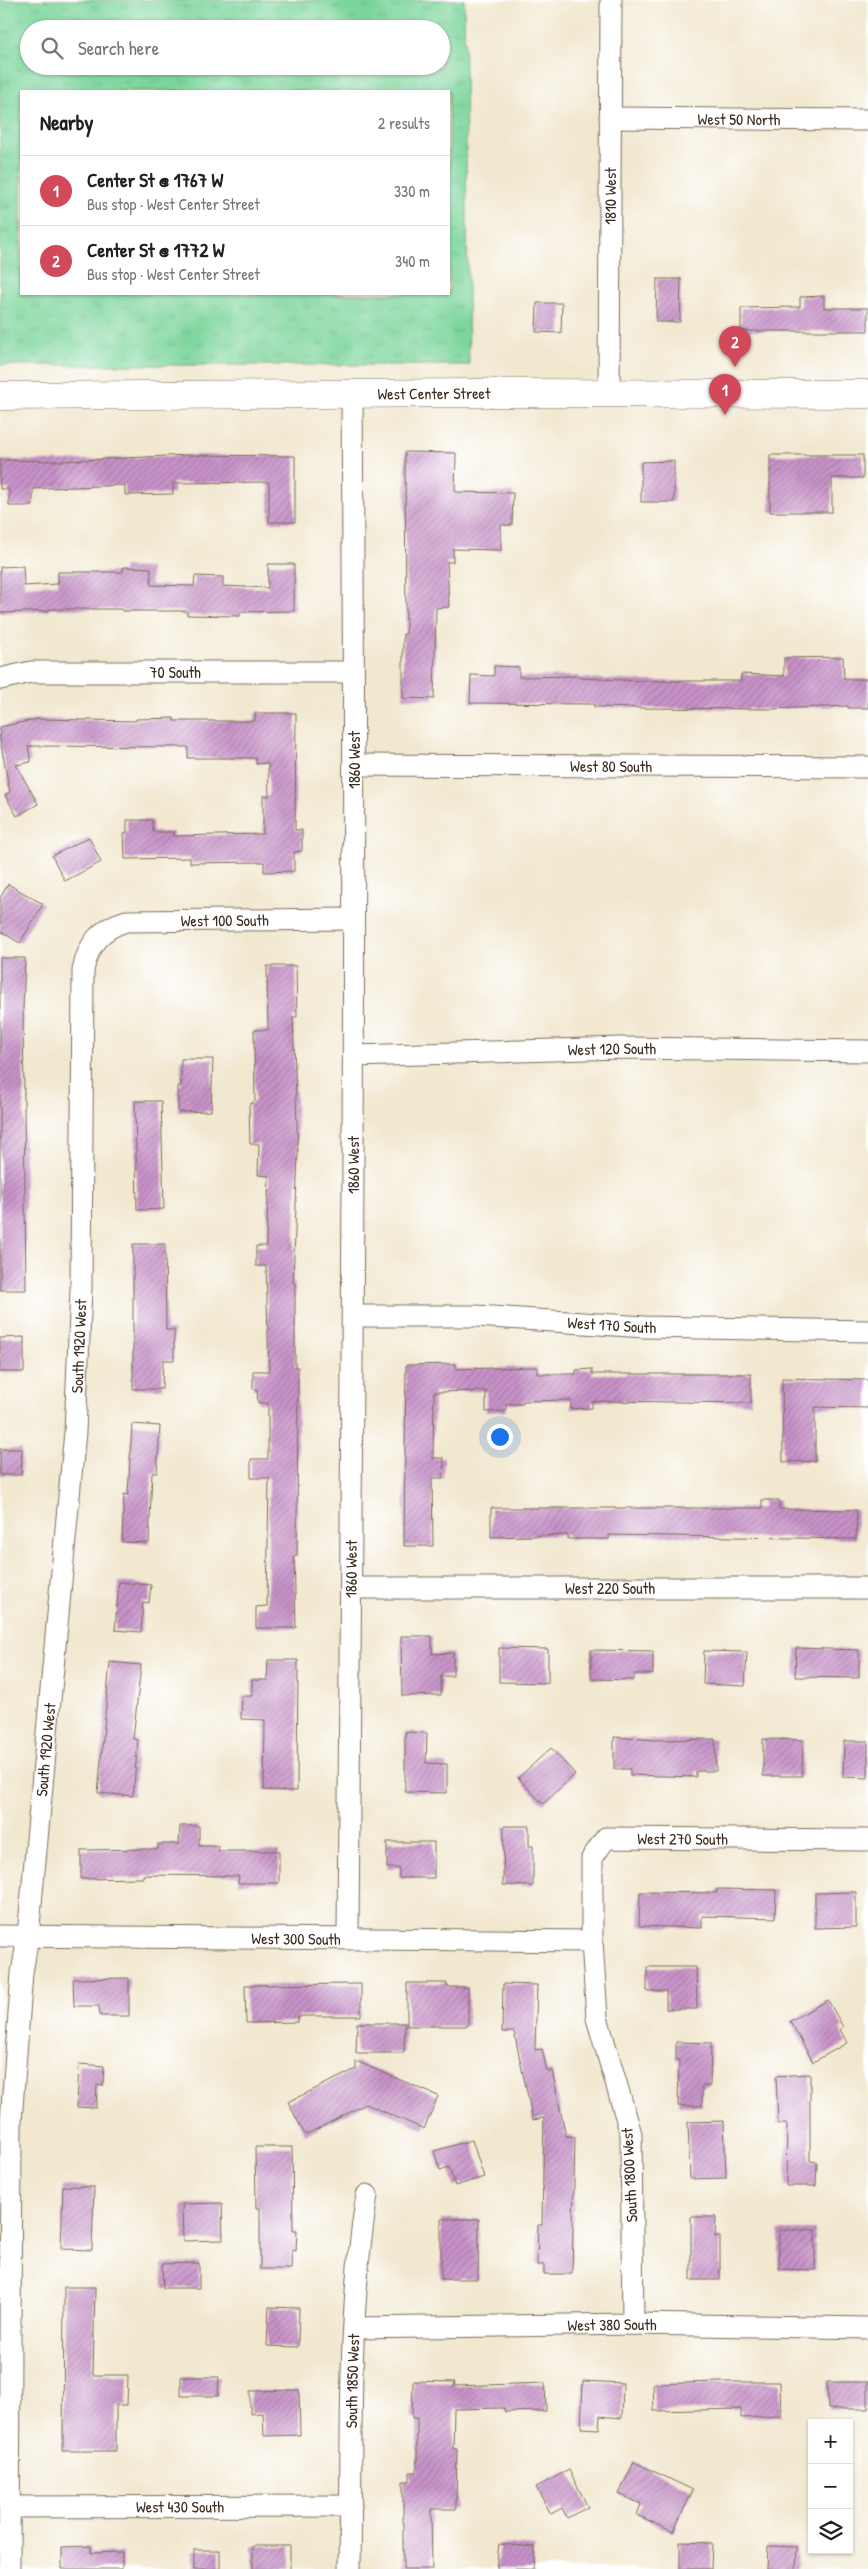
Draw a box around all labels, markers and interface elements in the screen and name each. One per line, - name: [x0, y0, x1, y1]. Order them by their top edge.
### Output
- search box: [20, 20, 450, 75]
- icon: search: [38, 34, 66, 62]
- text: Search here: [78, 35, 159, 61]
- text: Nearby: [40, 108, 93, 137]
- street label: West 50 North: [698, 108, 781, 130]
- text: 2 results: [378, 112, 430, 134]
- text: Center St @ 1767 W: [87, 167, 223, 193]
- street label: 1810 West: [599, 167, 621, 225]
- text: 1: [53, 180, 59, 202]
- text: 330 m: [394, 180, 430, 202]
- text: Bus stop · West Center Street: [87, 193, 260, 215]
- text: Center St @ 1772 W: [87, 237, 224, 263]
- text: 2: [52, 250, 60, 272]
- text: 340 m: [395, 250, 430, 272]
- text: Bus stop · West Center Street: [87, 263, 260, 285]
- pin: 2: [719, 326, 751, 367]
- pin: 1: [709, 374, 741, 415]
- street label: West Center Street: [377, 382, 491, 405]
- street label: 70 South: [150, 661, 201, 683]
- street label: 1860 West: [343, 731, 365, 789]
- street label: West 80 South: [570, 755, 652, 777]
- street label: West 100 South: [181, 909, 269, 932]
- street label: West 120 South: [567, 1037, 656, 1061]
- street label: 1860 West: [342, 1136, 364, 1194]
- street label: South 1920 West: [66, 1298, 92, 1394]
- street label: West 170 South: [567, 1311, 656, 1338]
- your location: [487, 1424, 513, 1450]
- street label: 1860 West: [340, 1539, 362, 1598]
- street label: West 220 South: [565, 1577, 655, 1599]
- street label: South 1920 West: [30, 1701, 61, 1798]
- street label: West 270 South: [637, 1827, 728, 1850]
- street label: West 300 South: [251, 1927, 341, 1950]
- street label: South 1800 West: [616, 2127, 642, 2223]
- street label: West 380 South: [567, 2313, 657, 2336]
- street label: South 1850 West: [340, 2333, 364, 2428]
- map controls: [808, 2419, 853, 2554]
- button: +: [808, 2419, 853, 2464]
- button: −: [808, 2464, 853, 2509]
- street label: West 430 South: [136, 2495, 224, 2518]
- button: layers: [808, 2509, 853, 2554]

